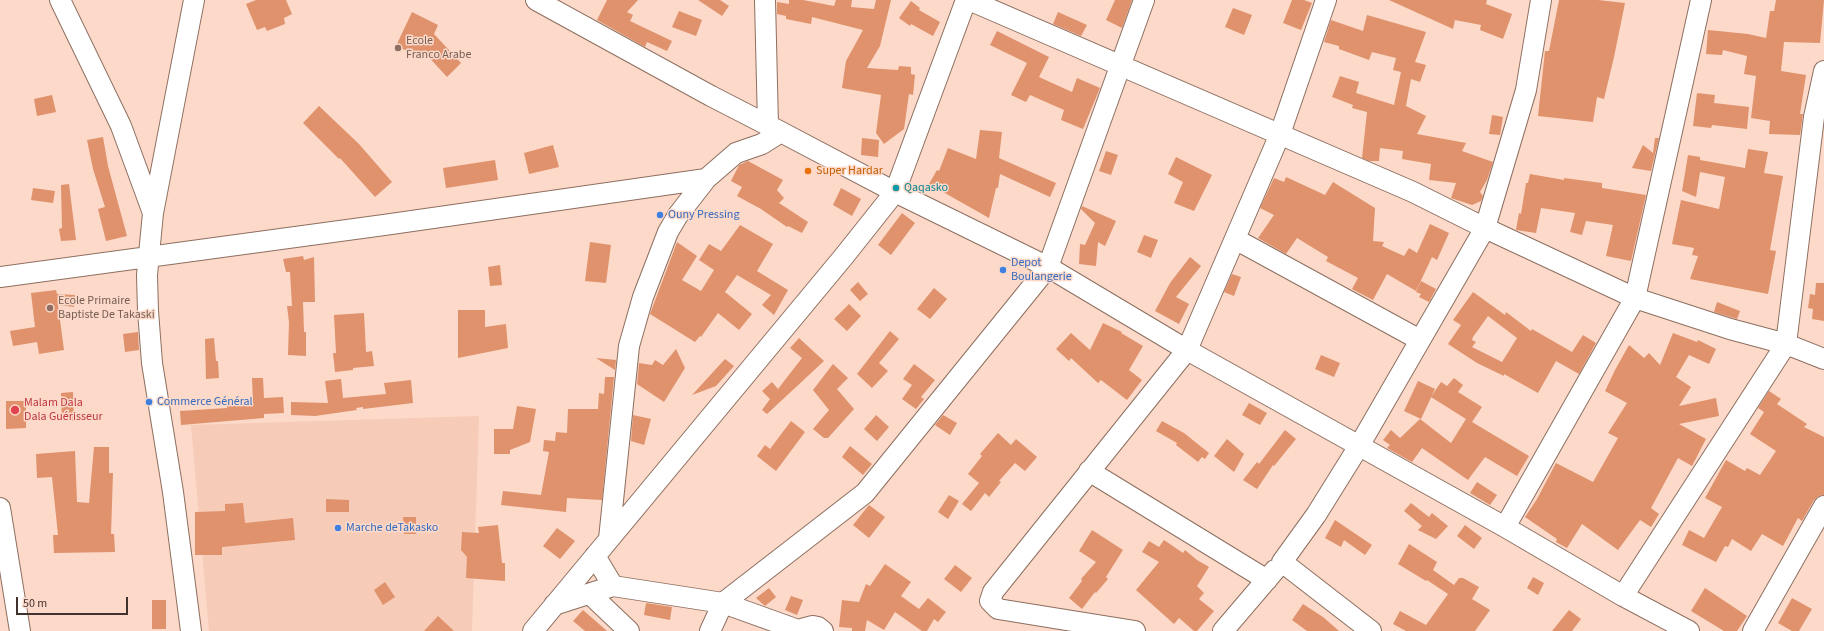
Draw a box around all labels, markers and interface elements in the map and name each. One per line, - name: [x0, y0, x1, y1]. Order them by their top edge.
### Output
- place label: Ecole Franco Arabe: [406, 34, 471, 62]
- marker: Ecole Franco Arabe: [393, 43, 403, 53]
- place label: Super Hardar: [816, 164, 883, 178]
- marker: Super Hardar: [803, 166, 813, 176]
- place label: Qaqasko: [904, 181, 948, 195]
- marker: Qaqasko: [891, 183, 901, 193]
- place label: Ouny Pressing: [668, 208, 739, 222]
- marker: Ouny Pressing: [655, 210, 665, 220]
- place label: Depot Boulangerie: [1011, 256, 1072, 284]
- marker: Depot Boulangerie: [998, 265, 1008, 275]
- place label: Ecole Primaire Baptiste De Takaski: [58, 294, 155, 322]
- marker: Ecole Primaire Baptiste De Takaski: [45, 303, 55, 313]
- place label: Commerce Général: [157, 395, 253, 409]
- place label: Malam Dala Dala Guérisseur: [24, 396, 103, 424]
- marker: Commerce Général: [144, 397, 154, 407]
- marker: Malam Dala Dala Guérisseur: [9, 404, 21, 416]
- place label: Marche deTakasko: [346, 521, 438, 535]
- marker: Marche deTakasko: [333, 523, 343, 533]
- scale bar: [18, 589, 130, 615]
- text: 50 m: [23, 595, 47, 612]

